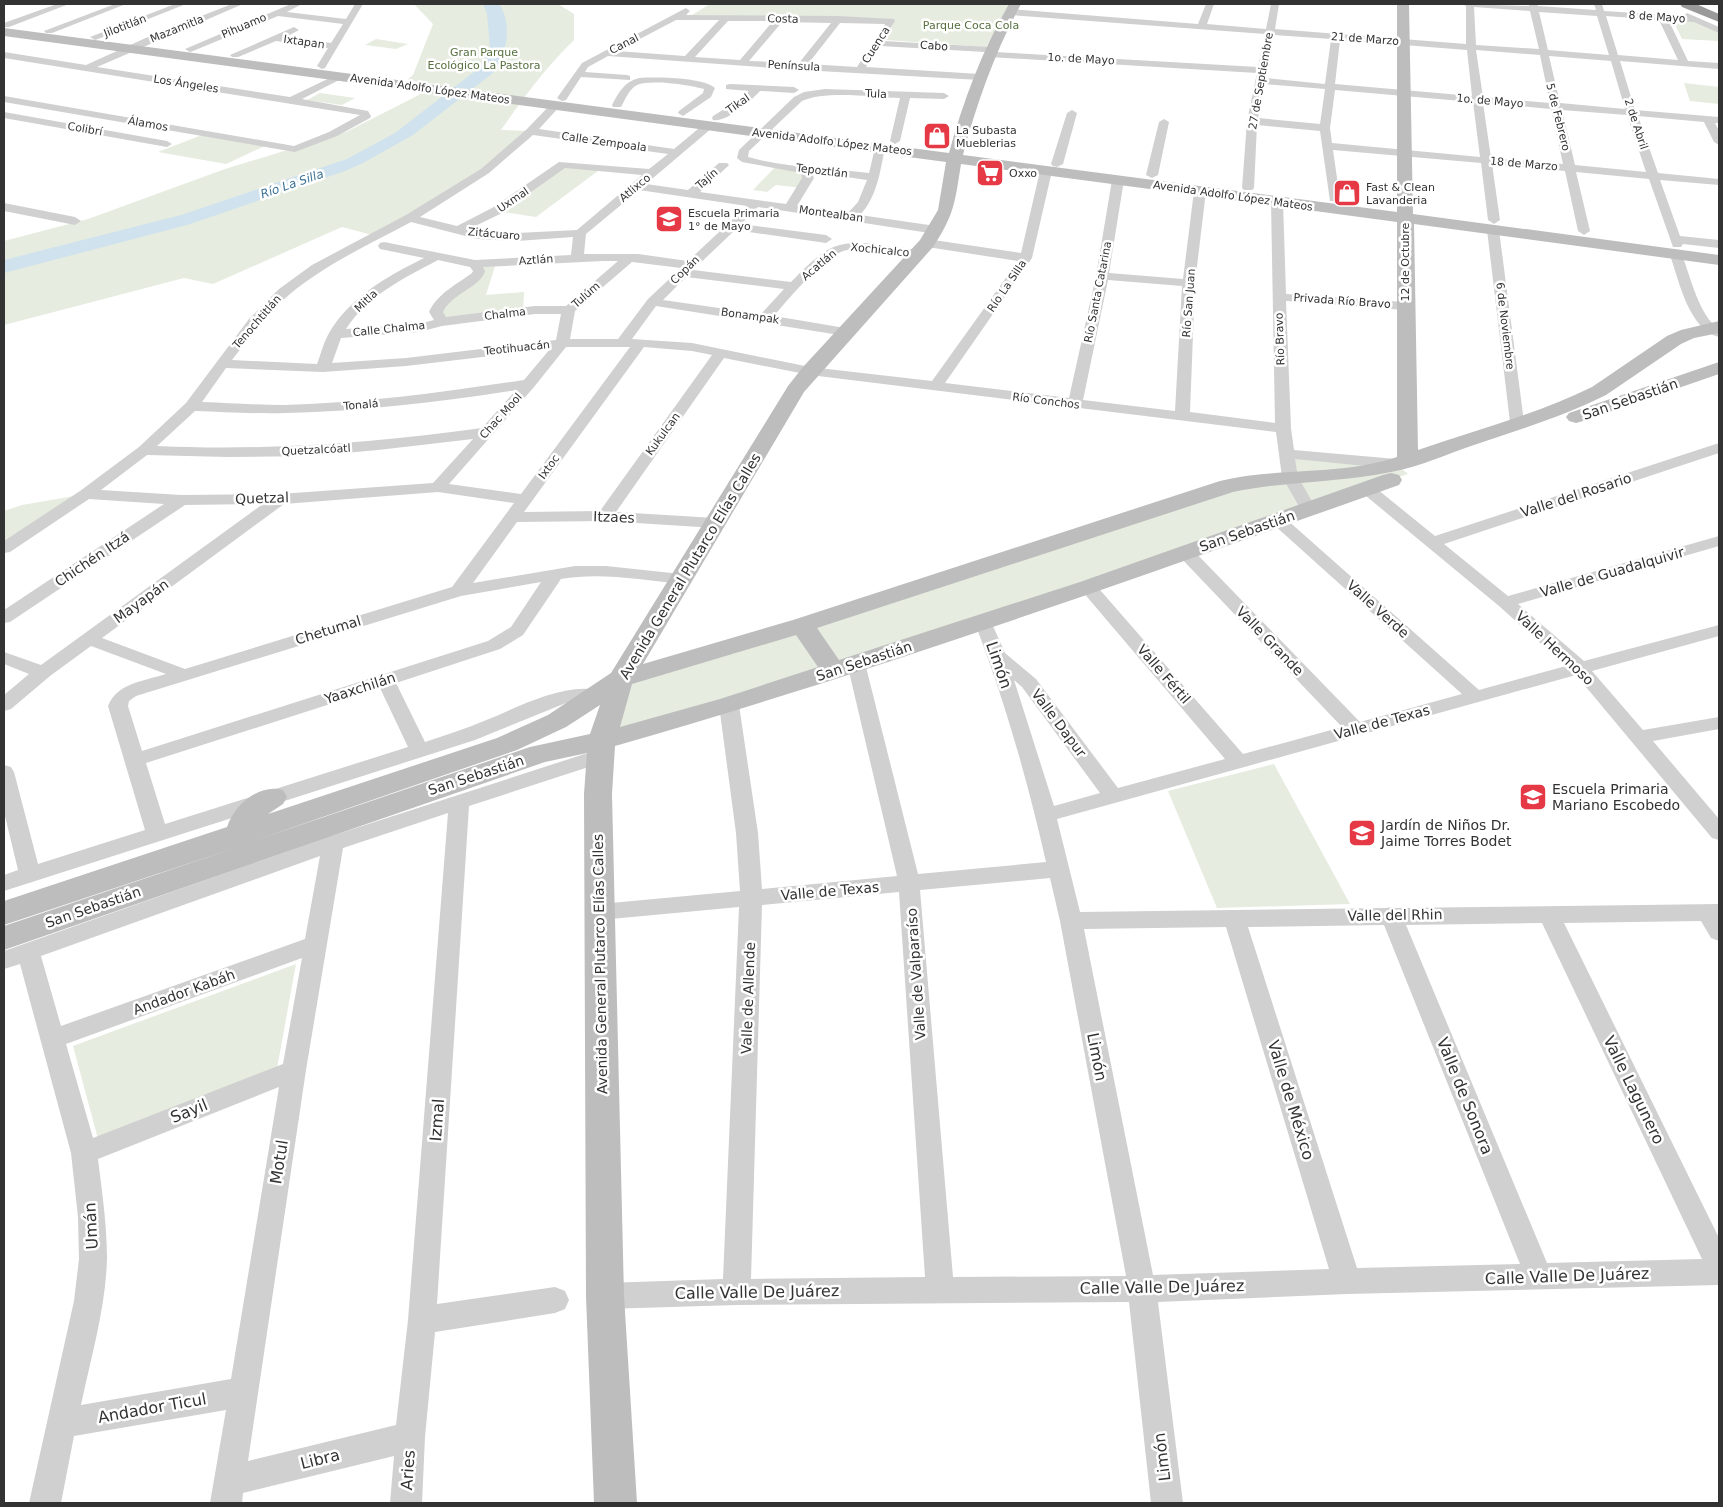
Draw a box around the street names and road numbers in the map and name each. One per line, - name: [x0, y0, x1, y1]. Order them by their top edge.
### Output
- street label: 8 de Mayo: [1628, 9, 1686, 25]
- street label: Pihuamo: [220, 11, 269, 41]
- street label: Jilotitlán: [101, 12, 148, 40]
- street label: Mazamitla: [148, 12, 206, 46]
- street label: Costa: [767, 12, 799, 26]
- street label: Cuenca: [859, 24, 893, 66]
- street label: 21 de Marzo: [1331, 30, 1400, 48]
- street label: Canal: [607, 31, 641, 57]
- street label: 27 de Septiembre: [1246, 31, 1276, 131]
- street label: Ixtapan: [283, 33, 325, 51]
- street label: Cabo: [920, 39, 949, 53]
- street label: 1o. de Mayo: [1047, 51, 1115, 67]
- street label: Península: [767, 58, 821, 74]
- street label: Avenida Adolfo López Mateos: [349, 71, 511, 107]
- street label: Los Ángeles: [153, 72, 220, 96]
- street label: 5 de Febrero: [1543, 82, 1573, 152]
- street label: Tula: [864, 87, 887, 101]
- street label: Tikal: [723, 91, 752, 117]
- street label: 1o. de Mayo: [1456, 92, 1524, 110]
- street label: 2 de Abril: [1622, 97, 1650, 151]
- street label: Álamos: [127, 114, 169, 134]
- street label: Colibrí: [67, 120, 104, 139]
- street label: Avenida Adolfo López Mateos: [751, 126, 913, 158]
- street label: Calle Zempoala: [560, 130, 648, 154]
- street label: 18 de Marzo: [1490, 155, 1559, 173]
- street label: Tepoztlán: [794, 161, 849, 181]
- street label: Tajín: [693, 166, 721, 193]
- street label: Atlixco: [617, 171, 653, 205]
- street label: Avenida Adolfo López Mateos: [1152, 178, 1314, 214]
- street label: Uxmal: [495, 185, 531, 215]
- street label: Montealban: [798, 203, 864, 225]
- street label: 12 de Octubre: [1399, 222, 1412, 301]
- street label: Zitácuaro: [467, 225, 521, 243]
- street label: Xochicalco: [850, 240, 910, 260]
- street label: Río Santa Catarina: [1082, 240, 1114, 344]
- street label: Acatlán: [799, 247, 839, 283]
- street label: Aztlán: [518, 252, 554, 268]
- street label: Copán: [668, 253, 702, 287]
- street label: Río La Silla: [985, 257, 1029, 315]
- street label: Río San Juan: [1180, 268, 1198, 338]
- street label: Tulúm: [569, 279, 603, 311]
- street label: 6 de Noviembre: [1493, 282, 1517, 371]
- street label: Mitla: [352, 287, 380, 315]
- street label: Privada Río Bravo: [1293, 291, 1391, 311]
- street label: Tenochtitlán: [230, 293, 284, 352]
- street label: Chalma: [483, 305, 527, 323]
- street label: Bonampak: [720, 305, 781, 327]
- street label: Río Bravo: [1273, 312, 1287, 366]
- street label: Calle Chalma: [352, 319, 426, 339]
- street label: Teotihuacán: [482, 338, 551, 358]
- street label: San Sebastián: [1580, 375, 1680, 423]
- street label: Chac Mool: [477, 390, 525, 442]
- street label: Río Conchos: [1012, 390, 1081, 412]
- street label: Tonalá: [342, 397, 379, 413]
- street label: Kukulcan: [643, 410, 683, 458]
- street label: Quetzalcóatl: [281, 442, 351, 458]
- street label: Avenida General Plutarco Elías Calles: [616, 450, 764, 682]
- street label: Ixtoc: [536, 452, 562, 482]
- street label: Valle del Rosario: [1519, 470, 1633, 520]
- street label: Quetzal: [235, 489, 289, 507]
- street label: San Sebastián: [1197, 507, 1297, 555]
- street label: Itzaes: [593, 508, 635, 526]
- street label: Chichén Itzá: [52, 528, 132, 590]
- street label: Valle de Guadalquivir: [1538, 544, 1686, 600]
- street label: Mayapán: [110, 576, 172, 626]
- street label: Valle Verde: [1344, 577, 1412, 641]
- street label: Valle Grande: [1233, 603, 1307, 679]
- street label: Valle Hermoso: [1513, 608, 1597, 688]
- street label: Chetumal: [293, 612, 363, 648]
- street label: San Sebastián: [814, 638, 914, 684]
- street label: Limón: [982, 639, 1016, 691]
- street label: Valle Fértil: [1134, 641, 1194, 707]
- street label: Yaaxchilán: [322, 669, 397, 707]
- street label: Valle Dapur: [1028, 686, 1090, 760]
- street label: Valle de Texas: [1332, 702, 1432, 742]
- street label: San Sebastián: [426, 752, 526, 798]
- street label: Avenida General Plutarco Elías Calles: [590, 834, 610, 1094]
- street label: Valle de Texas: [780, 879, 880, 903]
- street label: San Sebastián: [43, 883, 143, 931]
- street label: Valle del Rhin: [1347, 906, 1443, 924]
- street label: Valle de Valparaíso: [903, 907, 929, 1041]
- street label: Valle de Allende: [738, 942, 758, 1054]
- street label: Andador Kabáh: [131, 966, 237, 1018]
- street label: Limón: [1083, 1031, 1111, 1083]
- street label: Valle Lagunero: [1600, 1033, 1668, 1147]
- street label: Valle de Sonora: [1433, 1035, 1497, 1157]
- street label: Valle de México: [1264, 1038, 1318, 1162]
- street label: Sayil: [168, 1095, 210, 1127]
- street label: Izmal: [426, 1098, 448, 1142]
- street label: Motul: [266, 1139, 292, 1185]
- street label: Umán: [80, 1202, 102, 1250]
- street label: Calle Valle De Juárez: [1484, 1264, 1650, 1288]
- street label: Calle Valle De Juárez: [1080, 1276, 1244, 1298]
- street label: Calle Valle De Juárez: [675, 1281, 839, 1303]
- street label: Andador Ticul: [96, 1389, 208, 1427]
- street label: Limón: [1150, 1432, 1174, 1482]
- street label: Libra: [298, 1445, 342, 1473]
- street label: Aries: [397, 1449, 419, 1491]

